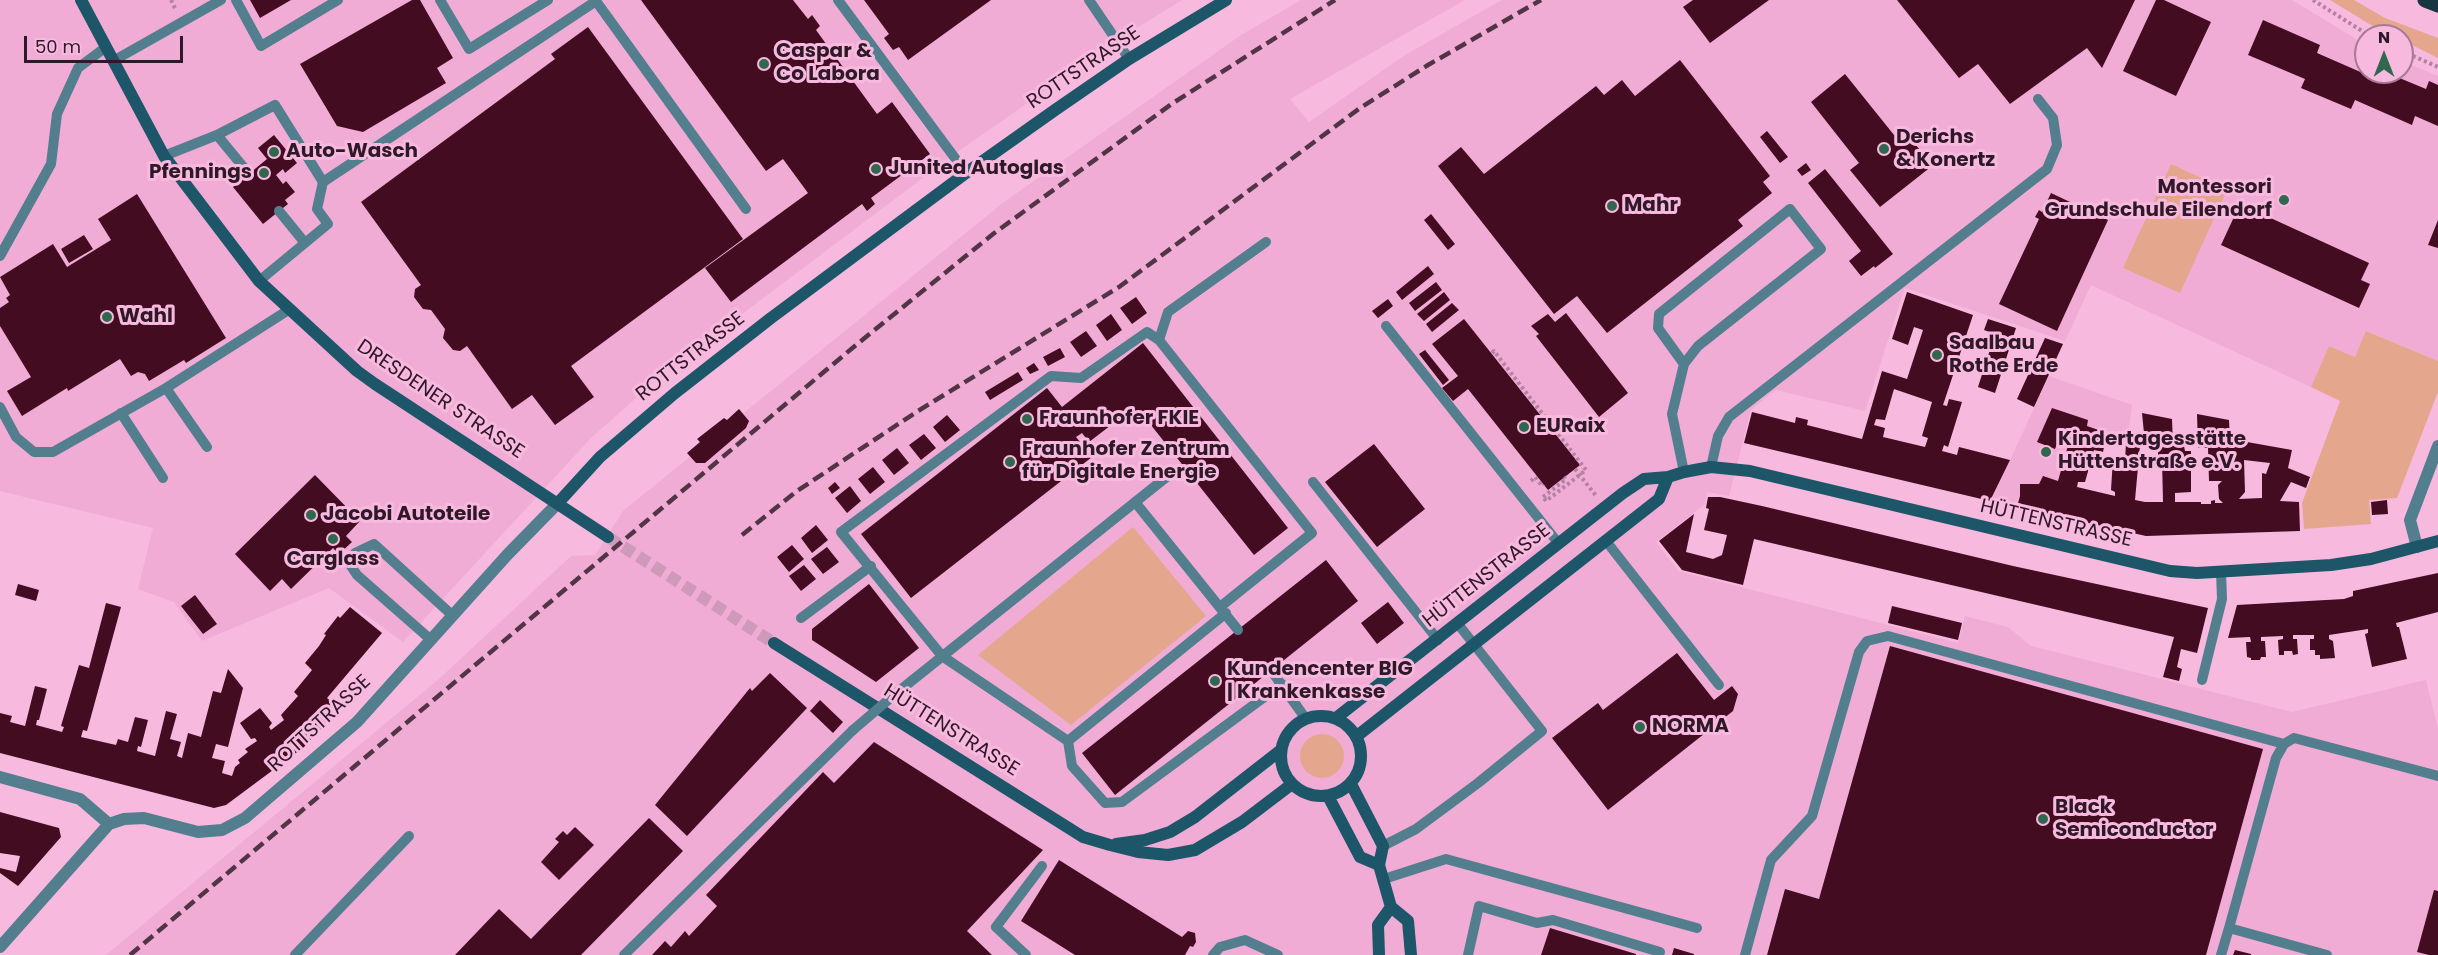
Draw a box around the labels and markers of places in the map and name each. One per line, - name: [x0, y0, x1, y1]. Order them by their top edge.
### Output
- place label: Caspar & Co Labora: [776, 40, 880, 87]
- marker: Caspar & Co Labora: [757, 57, 771, 71]
- place label: Derichs & Konertz: [1896, 126, 1995, 173]
- place label: Auto-Wasch: [286, 140, 418, 164]
- marker: Derichs & Konertz: [1877, 142, 1891, 156]
- marker: Auto-Wasch: [267, 145, 281, 159]
- place label: Junited Autoglas: [888, 157, 1064, 181]
- place label: Pfennings: [149, 161, 252, 185]
- marker: Junited Autoglas: [869, 162, 883, 176]
- marker: Pfennings: [257, 166, 271, 180]
- place label: Montessori Grundschule Eilendorf: [2044, 176, 2272, 223]
- marker: Montessori Grundschule Eilendorf: [2277, 193, 2291, 207]
- place label: Mahr: [1624, 194, 1678, 218]
- marker: Mahr: [1605, 199, 1619, 213]
- place label: Wahl: [119, 305, 173, 329]
- marker: Wahl: [100, 310, 114, 324]
- place label: Saalbau Rothe Erde: [1949, 332, 2058, 379]
- marker: Saalbau Rothe Erde: [1930, 348, 1944, 362]
- place label: Fraunhofer FKIE: [1039, 407, 1199, 431]
- marker: Fraunhofer FKIE: [1020, 412, 1034, 426]
- place label: EURaix: [1536, 415, 1605, 439]
- marker: EURaix: [1517, 420, 1531, 434]
- place label: Kindertagesstätte Hüttenstraße e.V.: [2058, 428, 2246, 475]
- place label: Fraunhofer Zentrum für Digitale Energie: [1022, 438, 1230, 485]
- marker: Kindertagesstätte Hüttenstraße e.V.: [2039, 445, 2053, 459]
- marker: Fraunhofer Zentrum für Digitale Energie: [1003, 455, 1017, 469]
- place label: Jacobi Autoteile: [323, 503, 490, 527]
- marker: Jacobi Autoteile: [304, 508, 318, 522]
- marker: Carglass: [326, 532, 340, 546]
- place label: Carglass: [287, 548, 379, 572]
- place label: Kundencenter BIG | Krankenkasse: [1227, 658, 1413, 705]
- marker: Kundencenter BIG | Krankenkasse: [1208, 674, 1222, 688]
- place label: NORMA: [1652, 715, 1729, 739]
- marker: NORMA: [1633, 720, 1647, 734]
- place label: Black Semiconductor: [2055, 796, 2214, 843]
- marker: Black Semiconductor: [2036, 812, 2050, 826]

